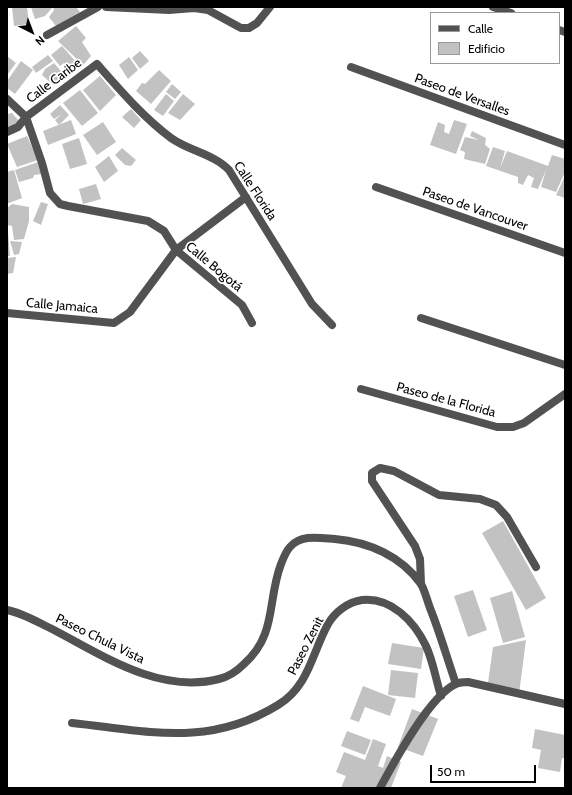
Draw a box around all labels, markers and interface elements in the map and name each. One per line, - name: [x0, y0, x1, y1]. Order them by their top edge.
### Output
- north arrow: [12, 12, 52, 52]
- legend: [430, 12, 560, 64]
- text: Calle: [468, 21, 493, 36]
- text: N: [32, 33, 48, 49]
- text: Edificio: [468, 41, 505, 56]
- street label: Calle Caribe: [23, 55, 85, 107]
- street label: Paseo de Versalles: [412, 71, 512, 119]
- street label: Calle Florida: [230, 159, 280, 223]
- street label: Paseo de Vancouver: [420, 184, 530, 234]
- street label: Calle Bogotá: [183, 239, 245, 295]
- street label: Calle Jamaica: [26, 295, 98, 317]
- street label: Paseo de la Florida: [395, 379, 497, 421]
- street label: Paseo Chula Vista: [53, 611, 147, 667]
- street label: Paseo Zenit: [285, 614, 327, 678]
- scale bar: [432, 757, 538, 783]
- text: 50 m: [437, 764, 465, 779]

